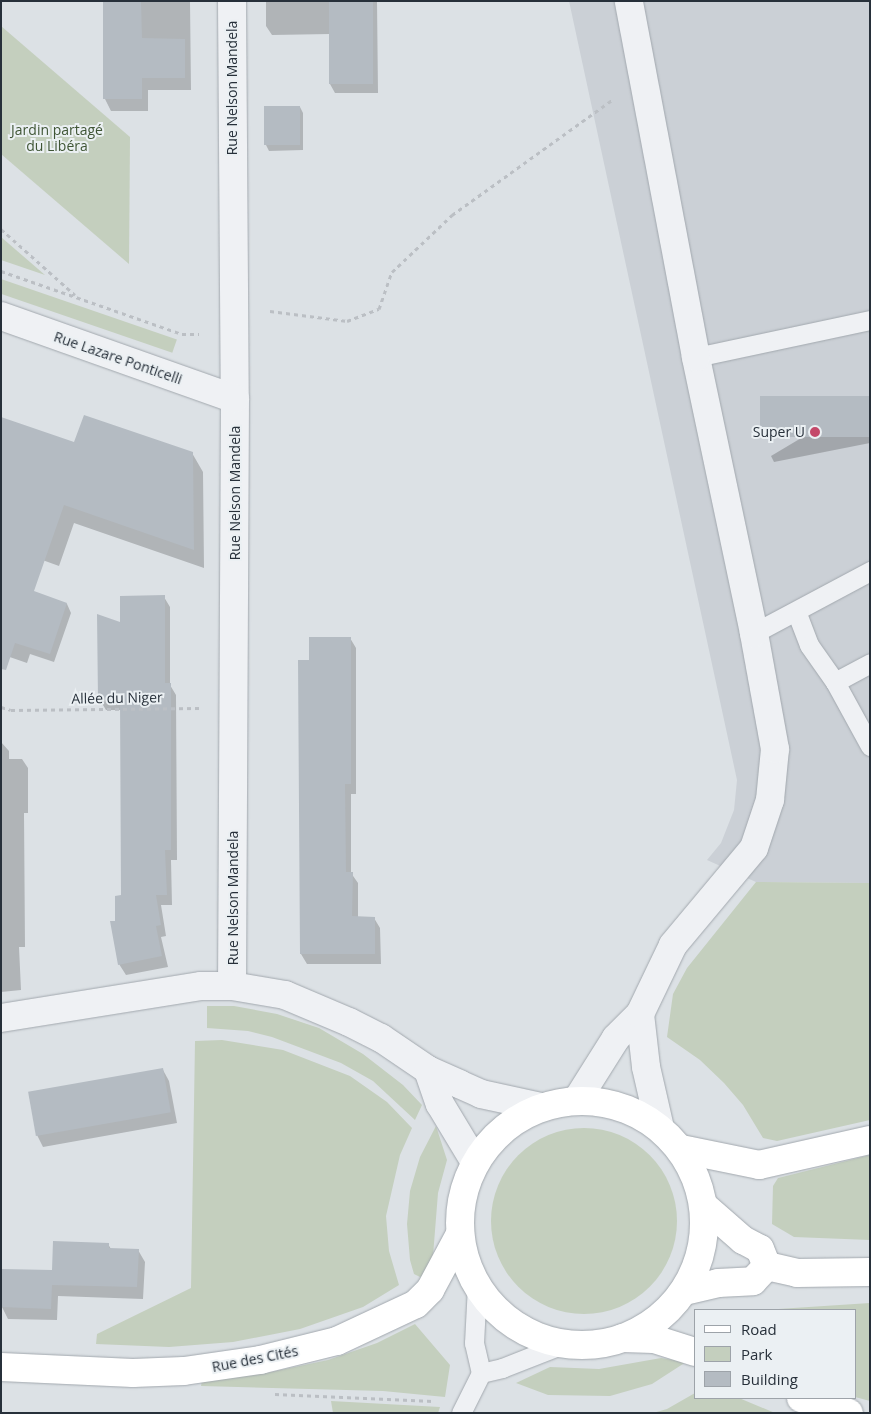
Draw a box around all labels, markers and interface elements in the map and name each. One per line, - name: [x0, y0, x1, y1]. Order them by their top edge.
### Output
- street label: Rue Nelson Mandela: [224, 21, 240, 155]
- park label: Jardin partagé du Libéra: [11, 122, 103, 154]
- street label: Rue Lazare Ponticelli: [52, 328, 184, 388]
- place label: Super U: [753, 424, 805, 440]
- street label: Rue Nelson Mandela: [227, 426, 243, 560]
- marker: Super U: [809, 426, 821, 438]
- street label: Allée du Niger: [71, 689, 163, 707]
- street label: Rue Nelson Mandela: [225, 831, 241, 965]
- legend: [694, 1309, 856, 1399]
- text: Road: [741, 1319, 777, 1339]
- street label: Rue des Cités: [211, 1342, 299, 1376]
- text: Park: [741, 1344, 772, 1364]
- text: Building: [741, 1369, 798, 1389]

